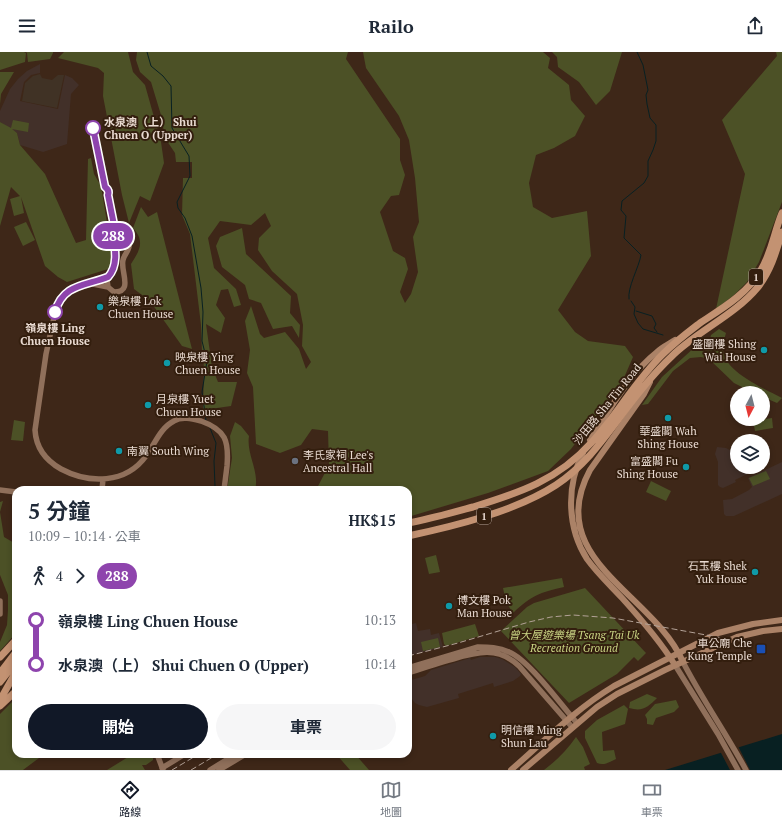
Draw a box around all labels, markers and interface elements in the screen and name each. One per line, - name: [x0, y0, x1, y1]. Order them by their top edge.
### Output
- text: Railo: [368, 14, 414, 38]
- icon: menu: [16, 15, 38, 37]
- icon: share: [744, 15, 766, 37]
- place label: 水泉澳（上） Shui Chuen O (Upper): [104, 115, 197, 142]
- marker: 水泉澳（上） Shui Chuen O (Upper): [85, 120, 101, 136]
- line badge: 288: [90, 223, 136, 249]
- text: 288: [101, 226, 125, 245]
- road number: 1: [749, 269, 763, 285]
- place label: 樂泉樓 Lok Chuen House: [108, 294, 174, 321]
- marker: 樂泉樓 Lok Chuen House: [95, 302, 105, 312]
- marker: 嶺泉樓 Ling Chuen House: [47, 304, 63, 320]
- place label: 嶺泉樓 Ling Chuen House: [20, 321, 90, 348]
- place label: 盛圍樓 Shing Wai House: [692, 337, 756, 364]
- marker: 盛圍樓 Shing Wai House: [759, 345, 769, 355]
- place label: 映泉樓 Ying Chuen House: [175, 350, 241, 377]
- marker: 映泉樓 Ying Chuen House: [162, 358, 172, 368]
- street label: 沙田路 Sha Tin Road: [570, 361, 644, 447]
- north arrow: [730, 386, 770, 426]
- map controls: [730, 386, 770, 474]
- place label: 月泉樓 Yuet Chuen House: [156, 392, 222, 419]
- marker: 月泉樓 Yuet Chuen House: [143, 400, 153, 410]
- marker: 華盛閣 Wah Shing House: [663, 413, 673, 423]
- place label: 華盛閣 Wah Shing House: [637, 424, 699, 451]
- button: layers: [730, 434, 770, 474]
- place label: 南翼 South Wing: [127, 444, 209, 458]
- marker: 南翼 South Wing: [114, 446, 124, 456]
- place label: 李氏家祠 Lee's Ancestral Hall: [303, 448, 373, 475]
- place label: 富盛閣 Fu Shing House: [617, 454, 679, 481]
- marker: 李氏家祠 Lee's Ancestral Hall: [290, 456, 300, 466]
- marker: 富盛閣 Fu Shing House: [681, 462, 691, 472]
- text: 5 分鐘: [28, 496, 90, 525]
- road number: 1: [477, 508, 491, 524]
- text: HK$15: [348, 510, 396, 530]
- text: 10:09 – 10:14 · 公車: [28, 527, 141, 545]
- place label: 石玉樓 Shek Yuk House: [688, 559, 747, 586]
- icon: walk: [28, 565, 50, 587]
- icon: forward: [69, 565, 91, 587]
- text: 288: [105, 566, 129, 585]
- text: 4: [56, 567, 63, 585]
- marker: 石玉樓 Shek Yuk House: [750, 567, 760, 577]
- place label: 博文樓 Pok Man House: [457, 593, 512, 620]
- marker: 博文樓 Pok Man House: [444, 601, 454, 611]
- text: 嶺泉樓 Ling Chuen House: [58, 611, 238, 631]
- text: 10:13: [364, 611, 396, 629]
- park label: 曾大屋遊樂場 Tsang Tai Uk Recreation Ground: [509, 628, 640, 655]
- place label: 車公廟 Che Kung Temple: [687, 636, 752, 663]
- marker: 車公廟 Che Kung Temple: [755, 643, 767, 655]
- text: 水泉澳（上） Shui Chuen O (Upper): [58, 655, 309, 675]
- text: 10:14: [364, 655, 396, 673]
- button: 開始: [28, 704, 208, 750]
- button: 車票: [216, 704, 396, 750]
- place label: 明信樓 Ming Shun Lau: [501, 723, 562, 750]
- marker: 明信樓 Ming Shun Lau: [488, 731, 498, 741]
- tab: 路線: [119, 779, 141, 819]
- tab: 地圖: [380, 779, 402, 819]
- tab: 車票: [641, 779, 663, 819]

